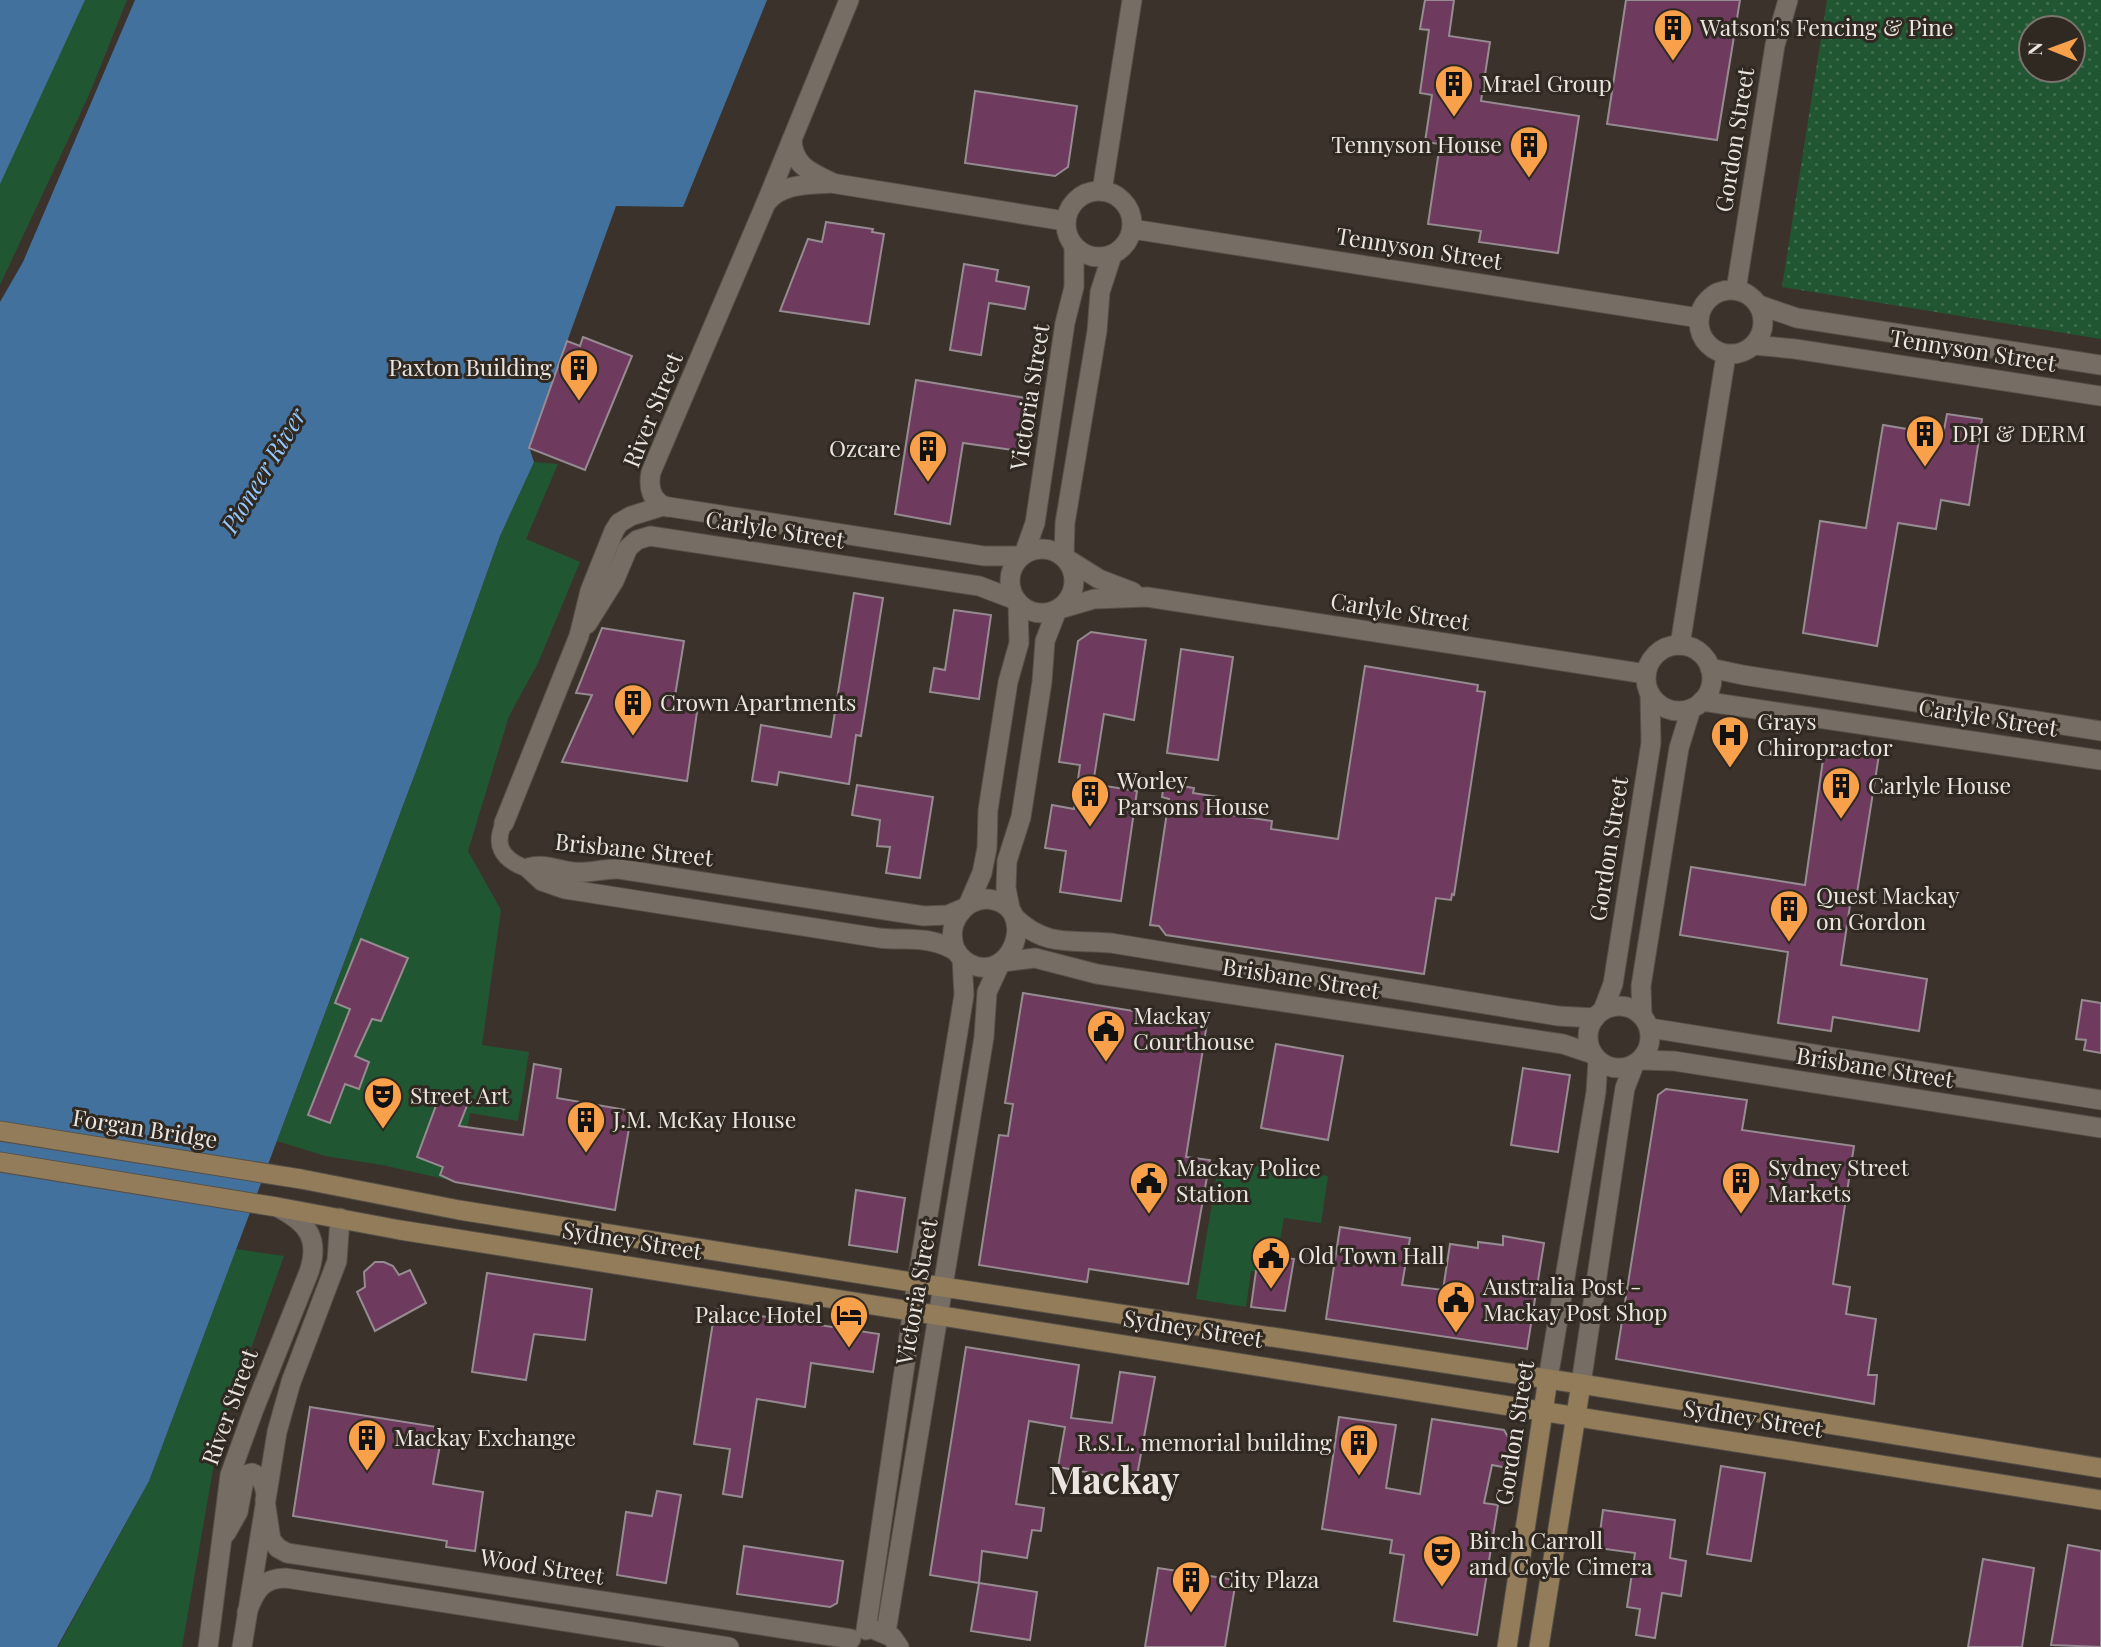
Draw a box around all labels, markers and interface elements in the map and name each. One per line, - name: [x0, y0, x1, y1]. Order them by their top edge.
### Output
- building icon: Watson's Fencing & Pine: [1652, 7, 1694, 62]
- place label: Watson's Fencing & Pine: [1699, 11, 1953, 42]
- north arrow: [2017, 14, 2087, 84]
- text: N: [2021, 41, 2047, 56]
- building icon: Mrael Group: [1433, 63, 1475, 118]
- street label: Gordon Street: [1707, 65, 1760, 214]
- place label: Mrael Group: [1481, 67, 1612, 98]
- building icon: Tennyson House: [1508, 124, 1550, 179]
- place label: Tennyson House: [1331, 128, 1502, 159]
- street label: Tennyson Street: [1334, 219, 1505, 276]
- street label: Victoria Street: [1001, 320, 1056, 473]
- street label: Tennyson Street: [1888, 321, 2059, 378]
- street label: River Street: [614, 346, 689, 472]
- building icon: Paxton Building: [558, 347, 600, 402]
- place label: Paxton Building: [389, 351, 552, 382]
- water label: Pioneer River: [212, 401, 313, 539]
- building icon: DPI & DERM: [1904, 413, 1946, 468]
- place label: DPI & DERM: [1952, 417, 2086, 448]
- building icon: Ozcare: [907, 428, 949, 483]
- place label: Ozcare: [829, 432, 901, 463]
- street label: Carlyle Street: [704, 502, 848, 555]
- street label: Carlyle Street: [1329, 584, 1473, 637]
- building icon: Crown Apartments: [612, 682, 654, 737]
- place label: Crown Apartments: [660, 686, 856, 717]
- street label: Carlyle Street: [1917, 690, 2061, 743]
- place label: Grays Chiropractor: [1757, 705, 1893, 762]
- hospital icon: Grays Chiropractor: [1709, 714, 1751, 769]
- place label: Worley Parsons House: [1116, 764, 1270, 821]
- building icon: Carlyle House: [1820, 765, 1862, 820]
- place label: Carlyle House: [1868, 769, 2011, 800]
- building icon: Worley Parsons House: [1069, 773, 1111, 828]
- street label: Gordon Street: [1581, 774, 1634, 923]
- street label: Brisbane Street: [554, 825, 716, 872]
- place label: Quest Mackay on Gordon: [1816, 879, 1960, 936]
- building icon: Quest Mackay on Gordon: [1768, 888, 1810, 943]
- street label: Brisbane Street: [1220, 950, 1383, 1005]
- place label: Mackay Courthouse: [1133, 999, 1255, 1056]
- public building icon: Mackay Courthouse: [1085, 1008, 1127, 1063]
- street label: Brisbane Street: [1794, 1039, 1957, 1094]
- theatre icon: Street Art: [362, 1075, 404, 1130]
- place label: Street Art: [410, 1079, 510, 1110]
- building icon: J.M. McKay House: [565, 1099, 607, 1154]
- street label: Forgan Bridge: [71, 1101, 220, 1154]
- place label: J.M. McKay House: [612, 1103, 796, 1134]
- place label: Mackay Police Station: [1176, 1151, 1321, 1208]
- place label: Sydney Street Markets: [1768, 1151, 1910, 1208]
- public building icon: Mackay Police Station: [1128, 1160, 1170, 1215]
- building icon: Sydney Street Markets: [1720, 1160, 1762, 1215]
- street label: Sydney Street: [560, 1213, 705, 1266]
- street label: Victoria Street: [887, 1215, 944, 1368]
- public building icon: Old Town Hall: [1250, 1235, 1292, 1290]
- place label: Old Town Hall: [1298, 1239, 1445, 1270]
- place label: Australia Post - Mackay Post Shop: [1482, 1270, 1667, 1327]
- public building icon: Australia Post - Mackay Post Shop: [1435, 1279, 1477, 1334]
- hotel icon: Palace Hotel: [828, 1294, 870, 1349]
- place label: Palace Hotel: [695, 1298, 822, 1329]
- street label: Sydney Street: [1121, 1301, 1266, 1354]
- street label: River Street: [193, 1343, 264, 1469]
- street label: Gordon Street: [1487, 1358, 1540, 1507]
- street label: Sydney Street: [1681, 1391, 1826, 1444]
- building icon: Mackay Exchange: [346, 1417, 388, 1472]
- place label: Mackay Exchange: [394, 1421, 576, 1452]
- building icon: R.S.L. memorial building: [1338, 1422, 1380, 1477]
- place label: R.S.L. memorial building: [1077, 1426, 1332, 1457]
- district label: Mackay: [1048, 1454, 1180, 1503]
- place label: Birch Carroll and Coyle Cimera: [1469, 1524, 1653, 1581]
- theatre icon: Birch Carroll and Coyle Cimera: [1421, 1533, 1463, 1588]
- street label: Wood Street: [477, 1540, 607, 1591]
- building icon: City Plaza: [1170, 1559, 1212, 1614]
- place label: City Plaza: [1218, 1563, 1320, 1594]

